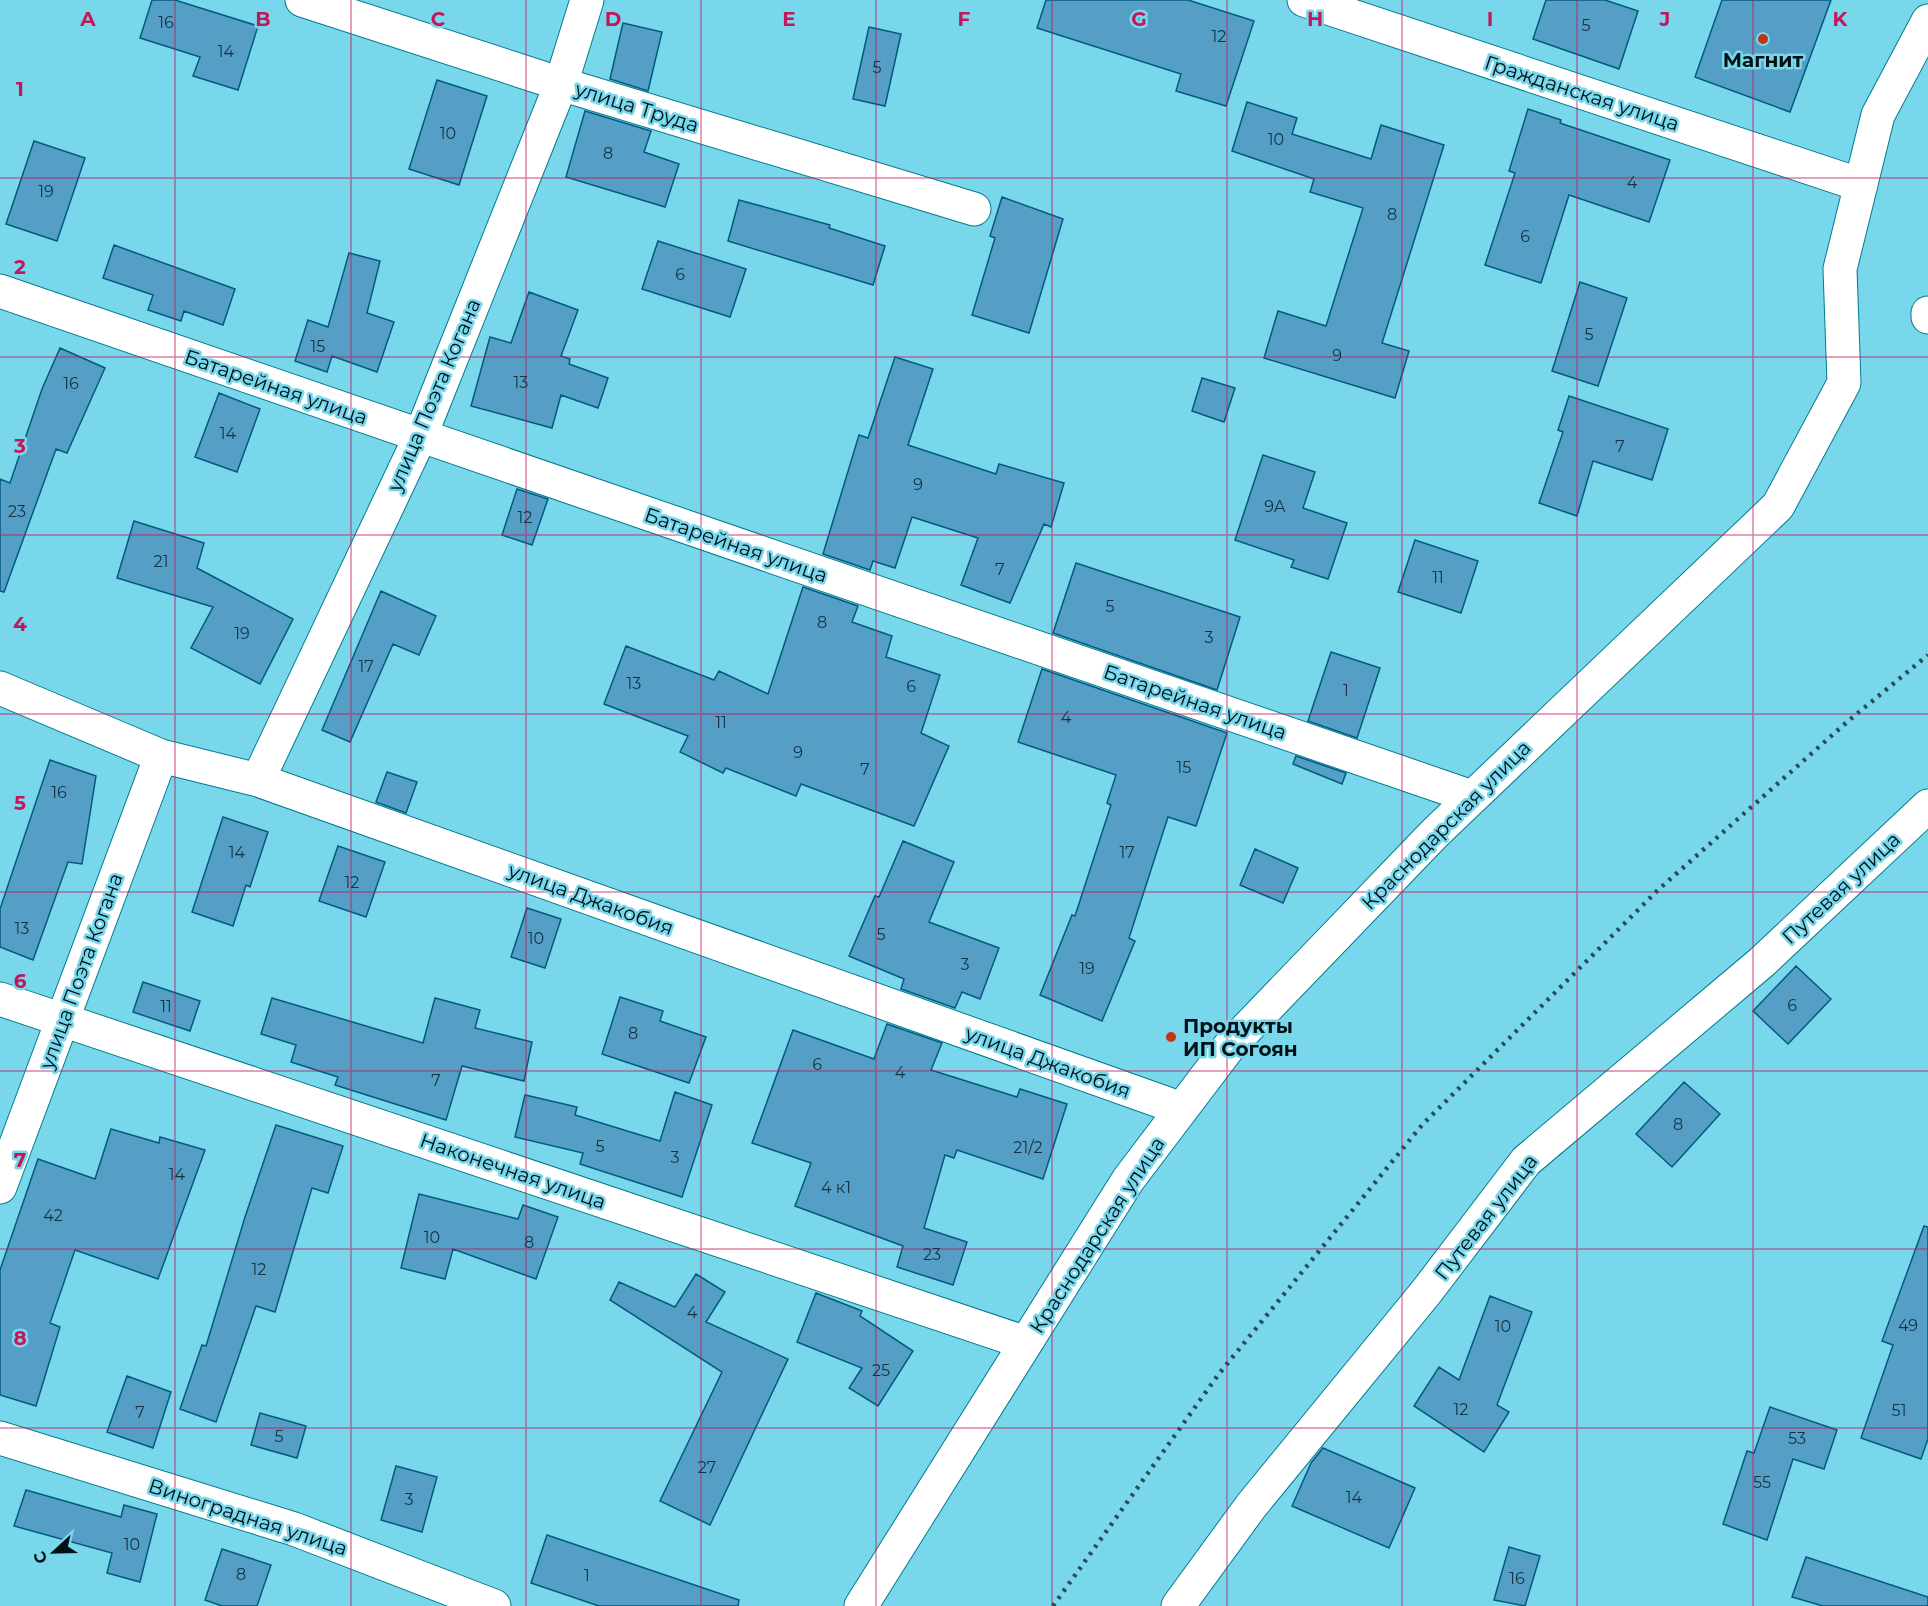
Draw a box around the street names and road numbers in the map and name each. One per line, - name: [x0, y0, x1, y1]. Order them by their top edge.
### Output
- street label: Гражданская улица: [1482, 50, 1682, 136]
- street label: улица Труда: [571, 77, 702, 137]
- street label: улица Поэта Когана: [382, 295, 485, 496]
- street label: Батарейная улица: [181, 344, 371, 430]
- street label: Батарейная улица: [641, 502, 831, 588]
- street label: Батарейная улица: [1100, 659, 1290, 745]
- street label: Краснодарская улица: [1357, 736, 1535, 914]
- street label: Путевая улица: [1777, 827, 1905, 949]
- street label: улица Джакобия: [504, 858, 677, 940]
- street label: улица Поэта Когана: [34, 870, 128, 1073]
- street label: улица Джакобия: [961, 1021, 1134, 1103]
- street label: Наконечная улица: [417, 1128, 609, 1214]
- street label: Краснодарская улица: [1025, 1132, 1169, 1338]
- street label: Путевая улица: [1430, 1149, 1542, 1285]
- street label: Виноградная улица: [145, 1473, 351, 1561]

